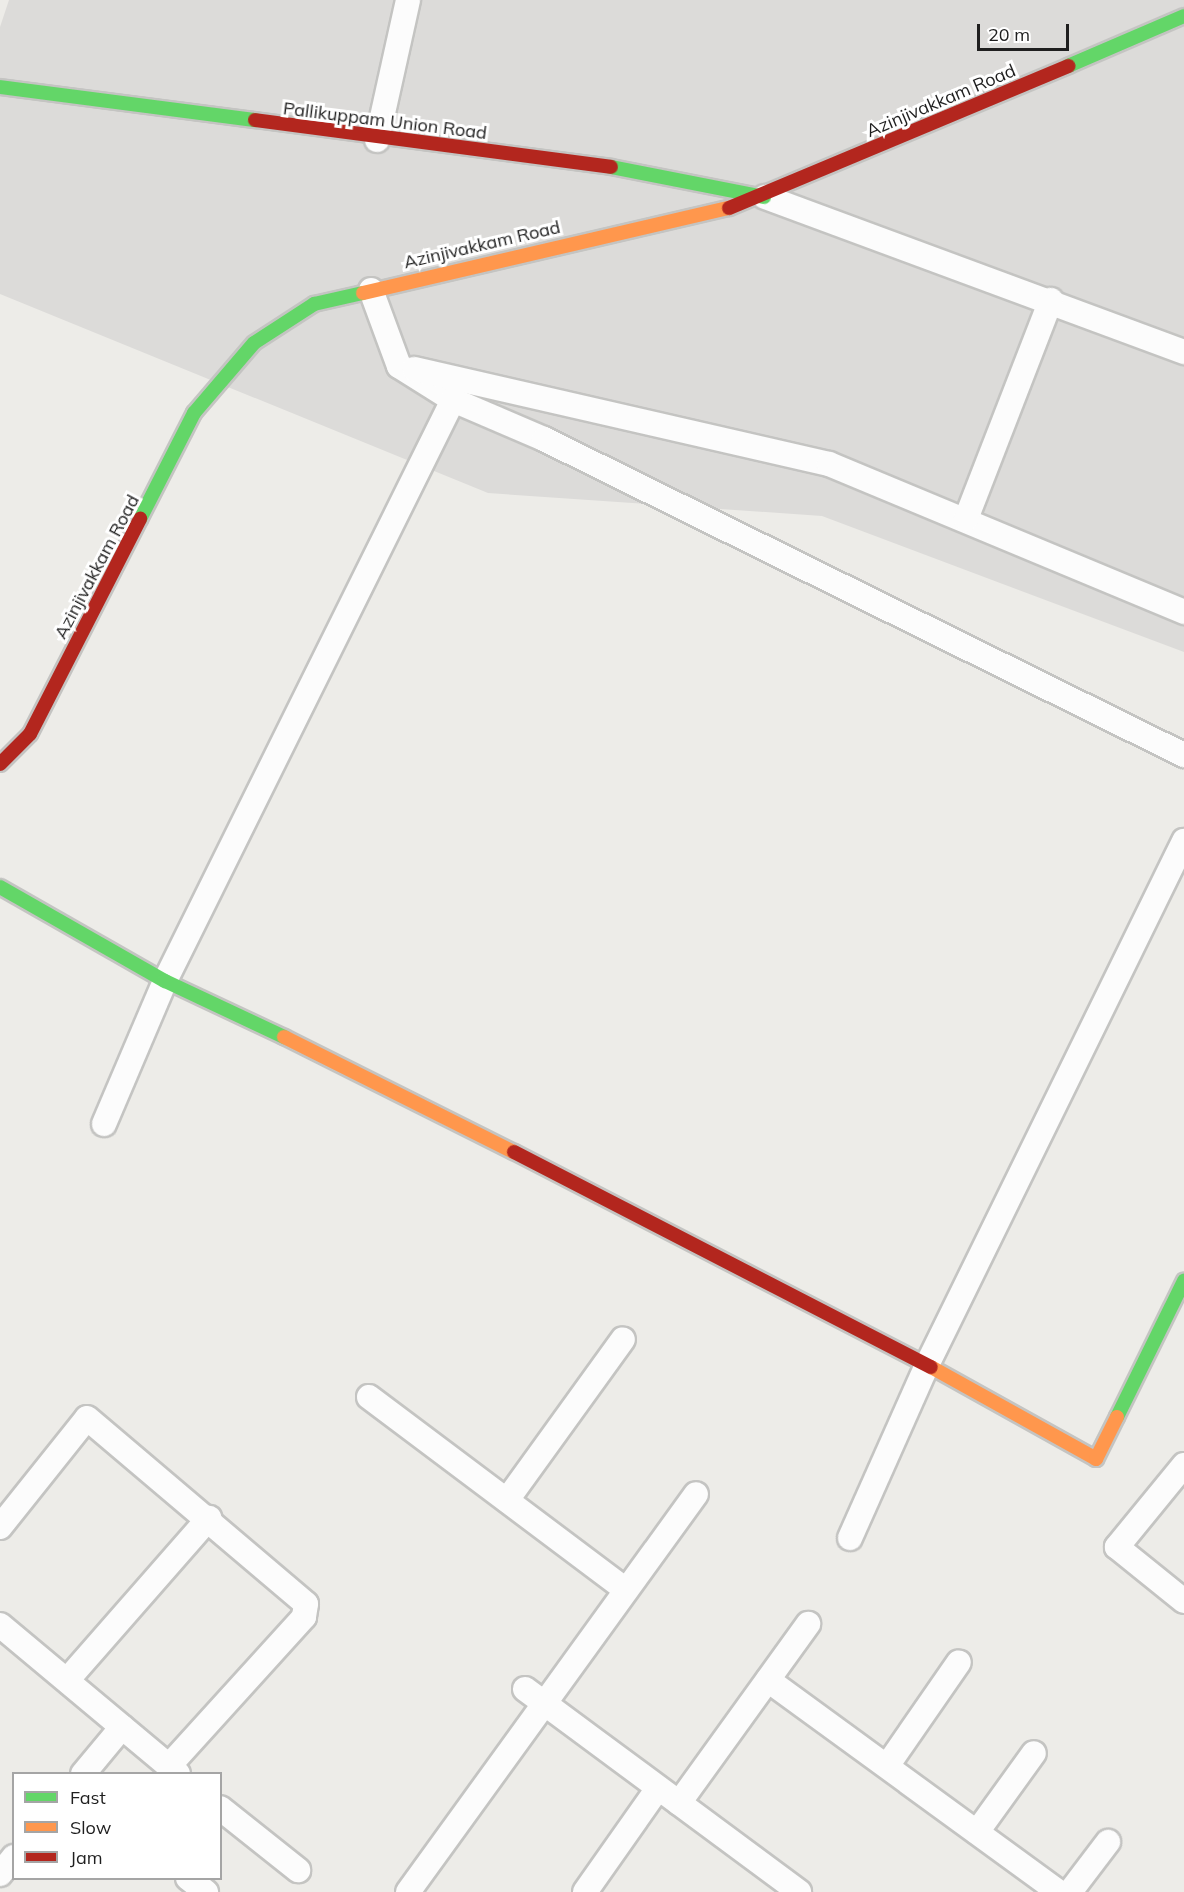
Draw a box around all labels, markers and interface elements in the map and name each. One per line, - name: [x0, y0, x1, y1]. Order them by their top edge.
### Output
- scale bar: [980, 12, 1072, 50]
- text: 20 m: [988, 23, 1030, 46]
- street label: Azinjivakkam Road: [863, 60, 1019, 142]
- street label: Pallikuppam Union Road: [282, 98, 488, 144]
- street label: Azinjivakkam Road: [402, 216, 562, 274]
- street label: Azinjivakkam Road: [50, 491, 144, 643]
- legend: [12, 1772, 222, 1880]
- text: Fast: [70, 1786, 106, 1809]
- text: Slow: [70, 1816, 111, 1839]
- text: Jam: [70, 1846, 103, 1869]

